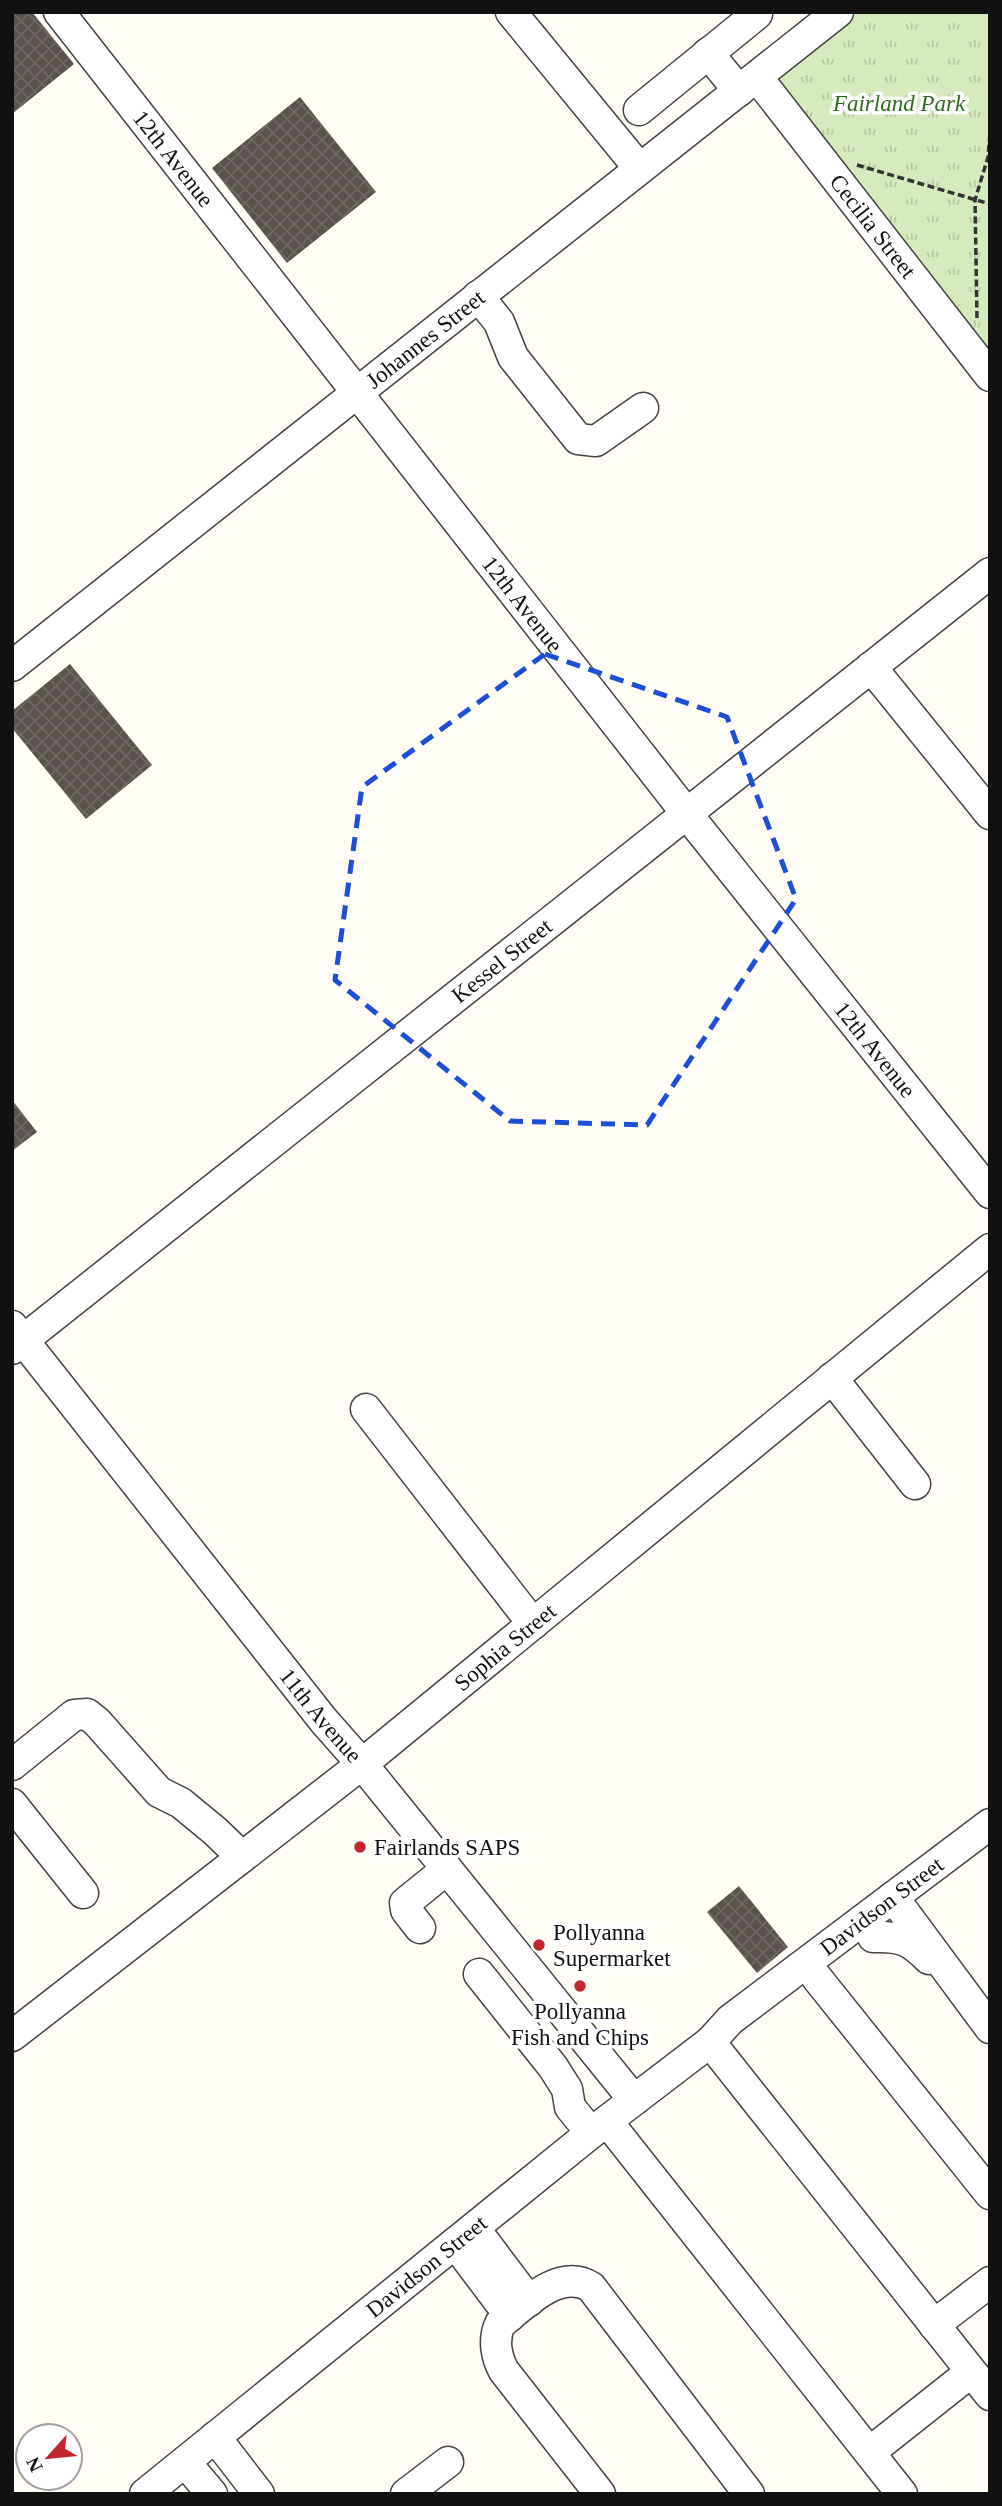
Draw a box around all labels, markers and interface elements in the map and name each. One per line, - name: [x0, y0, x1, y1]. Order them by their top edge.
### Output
- park label: Fairland Park: [832, 91, 966, 116]
- street label: 12th Avenue: [128, 106, 219, 212]
- street label: Cecilia Street: [825, 170, 921, 284]
- street label: Johannes Street: [361, 284, 490, 394]
- street label: 12th Avenue: [477, 551, 568, 657]
- street label: Kessel Street: [447, 913, 557, 1008]
- street label: 12th Avenue: [829, 997, 921, 1103]
- street label: Sophia Street: [450, 1598, 561, 1696]
- street label: 11th Avenue: [274, 1664, 367, 1768]
- place label: Fairlands SAPS: [374, 1835, 520, 1860]
- marker: Fairlands SAPS: [352, 1839, 368, 1855]
- street label: Davidson Street: [815, 1851, 949, 1961]
- place label: Pollyanna Supermarket: [553, 1920, 671, 1971]
- marker: Pollyanna Supermarket: [531, 1937, 547, 1953]
- marker: Pollyanna Fish and Chips: [572, 1978, 588, 1994]
- place label: Pollyanna Fish and Chips: [511, 1999, 649, 2050]
- street label: Davidson Street: [361, 2210, 492, 2323]
- north arrow: [14, 2422, 84, 2492]
- text: N: [22, 2453, 47, 2475]

